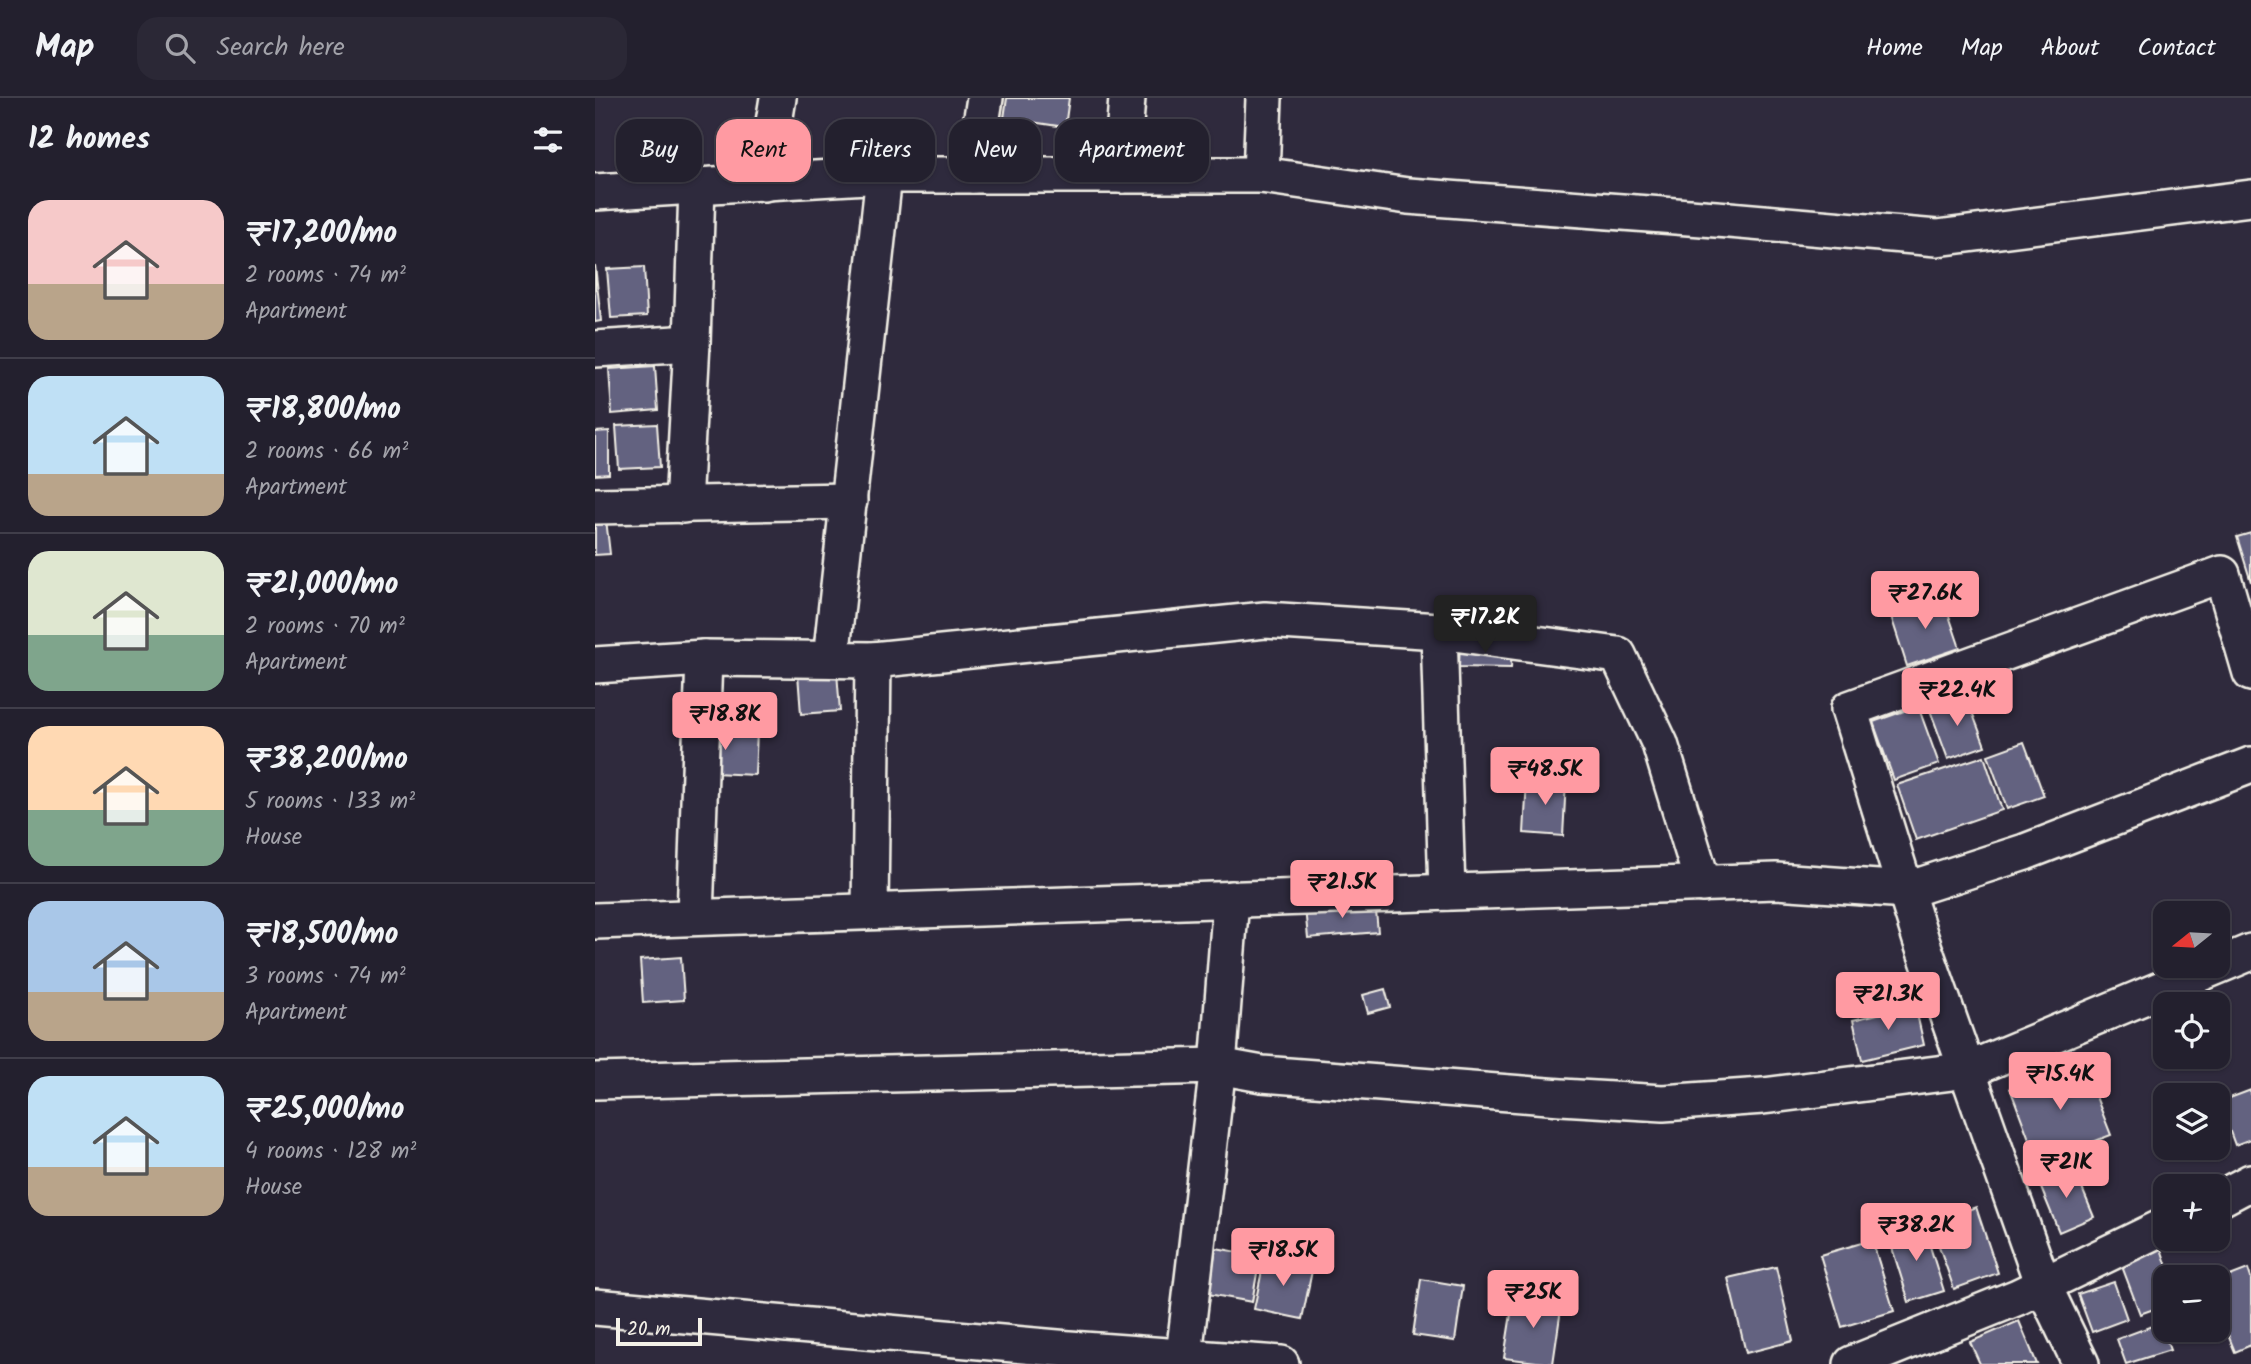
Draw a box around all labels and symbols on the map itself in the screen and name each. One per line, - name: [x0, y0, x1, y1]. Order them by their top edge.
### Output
- pin: ₹27.6K: [1868, 572, 1982, 631]
- pin: ₹17.2K: [1428, 596, 1542, 655]
- pin: ₹22.4K: [1900, 668, 2014, 728]
- pin: ₹18.8K: [668, 692, 782, 752]
- pin: ₹48.5K: [1488, 748, 1602, 807]
- pin: ₹21.5K: [1285, 860, 1399, 920]
- north arrow: [2153, 901, 2229, 978]
- pin: ₹21.3K: [1831, 972, 1945, 1032]
- pin: ₹15.4K: [2003, 1052, 2117, 1112]
- pin: ₹21K: [2025, 1140, 2107, 1200]
- pin: ₹38.2K: [1859, 1204, 1973, 1263]
- pin: ₹18.5K: [1226, 1228, 1340, 1288]
- pin: ₹25K: [1492, 1270, 1574, 1330]
- scale bar: [616, 1315, 702, 1347]

